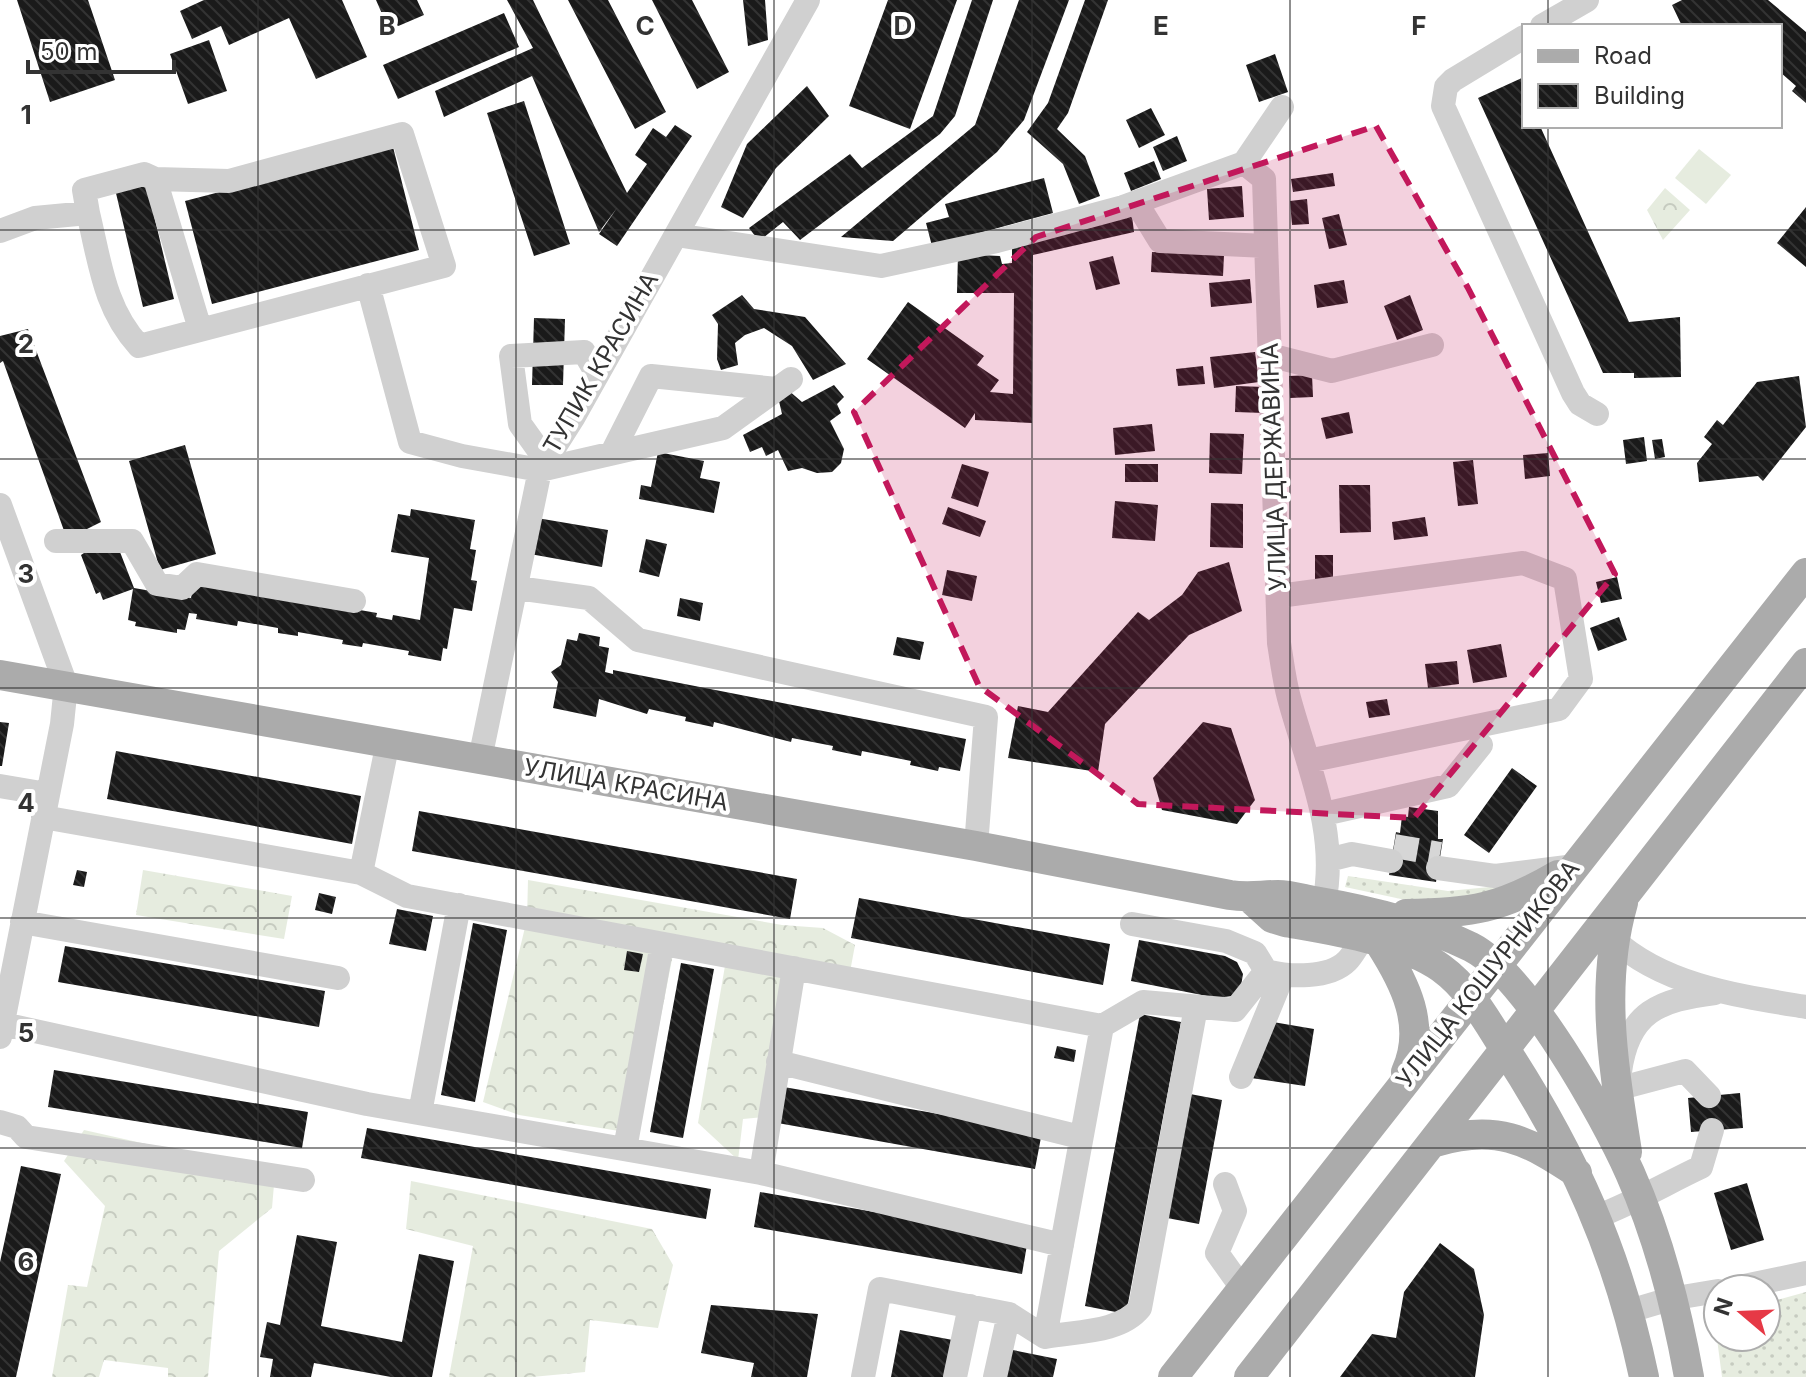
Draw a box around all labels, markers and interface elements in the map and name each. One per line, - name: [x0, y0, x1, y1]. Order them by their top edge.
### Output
- text: B: [378, 10, 396, 41]
- text: C: [635, 10, 655, 41]
- text: D: [894, 10, 912, 41]
- text: E: [1153, 10, 1169, 41]
- text: F: [1411, 10, 1427, 41]
- scale bar: [28, 24, 174, 74]
- legend: [1522, 24, 1782, 128]
- text: 50 m: [40, 37, 98, 66]
- text: Road: [1594, 41, 1652, 70]
- text: Building: [1594, 81, 1685, 110]
- text: 1: [20, 99, 32, 130]
- street label: ТУПИК КРАСИНА: [537, 267, 664, 459]
- text: 2: [18, 328, 34, 359]
- street label: УЛИЦА ДЕРЖАВИНА: [1255, 342, 1292, 592]
- text: 3: [18, 558, 34, 589]
- street label: УЛИЦА КРАСИНА: [522, 752, 731, 817]
- text: 4: [17, 787, 35, 818]
- street label: УЛИЦА КОШУРНИКОВА: [1390, 854, 1585, 1093]
- text: 5: [18, 1017, 34, 1048]
- text: 6: [18, 1246, 34, 1277]
- north arrow: [1702, 1273, 1782, 1353]
- text: N: [1708, 1294, 1738, 1319]

